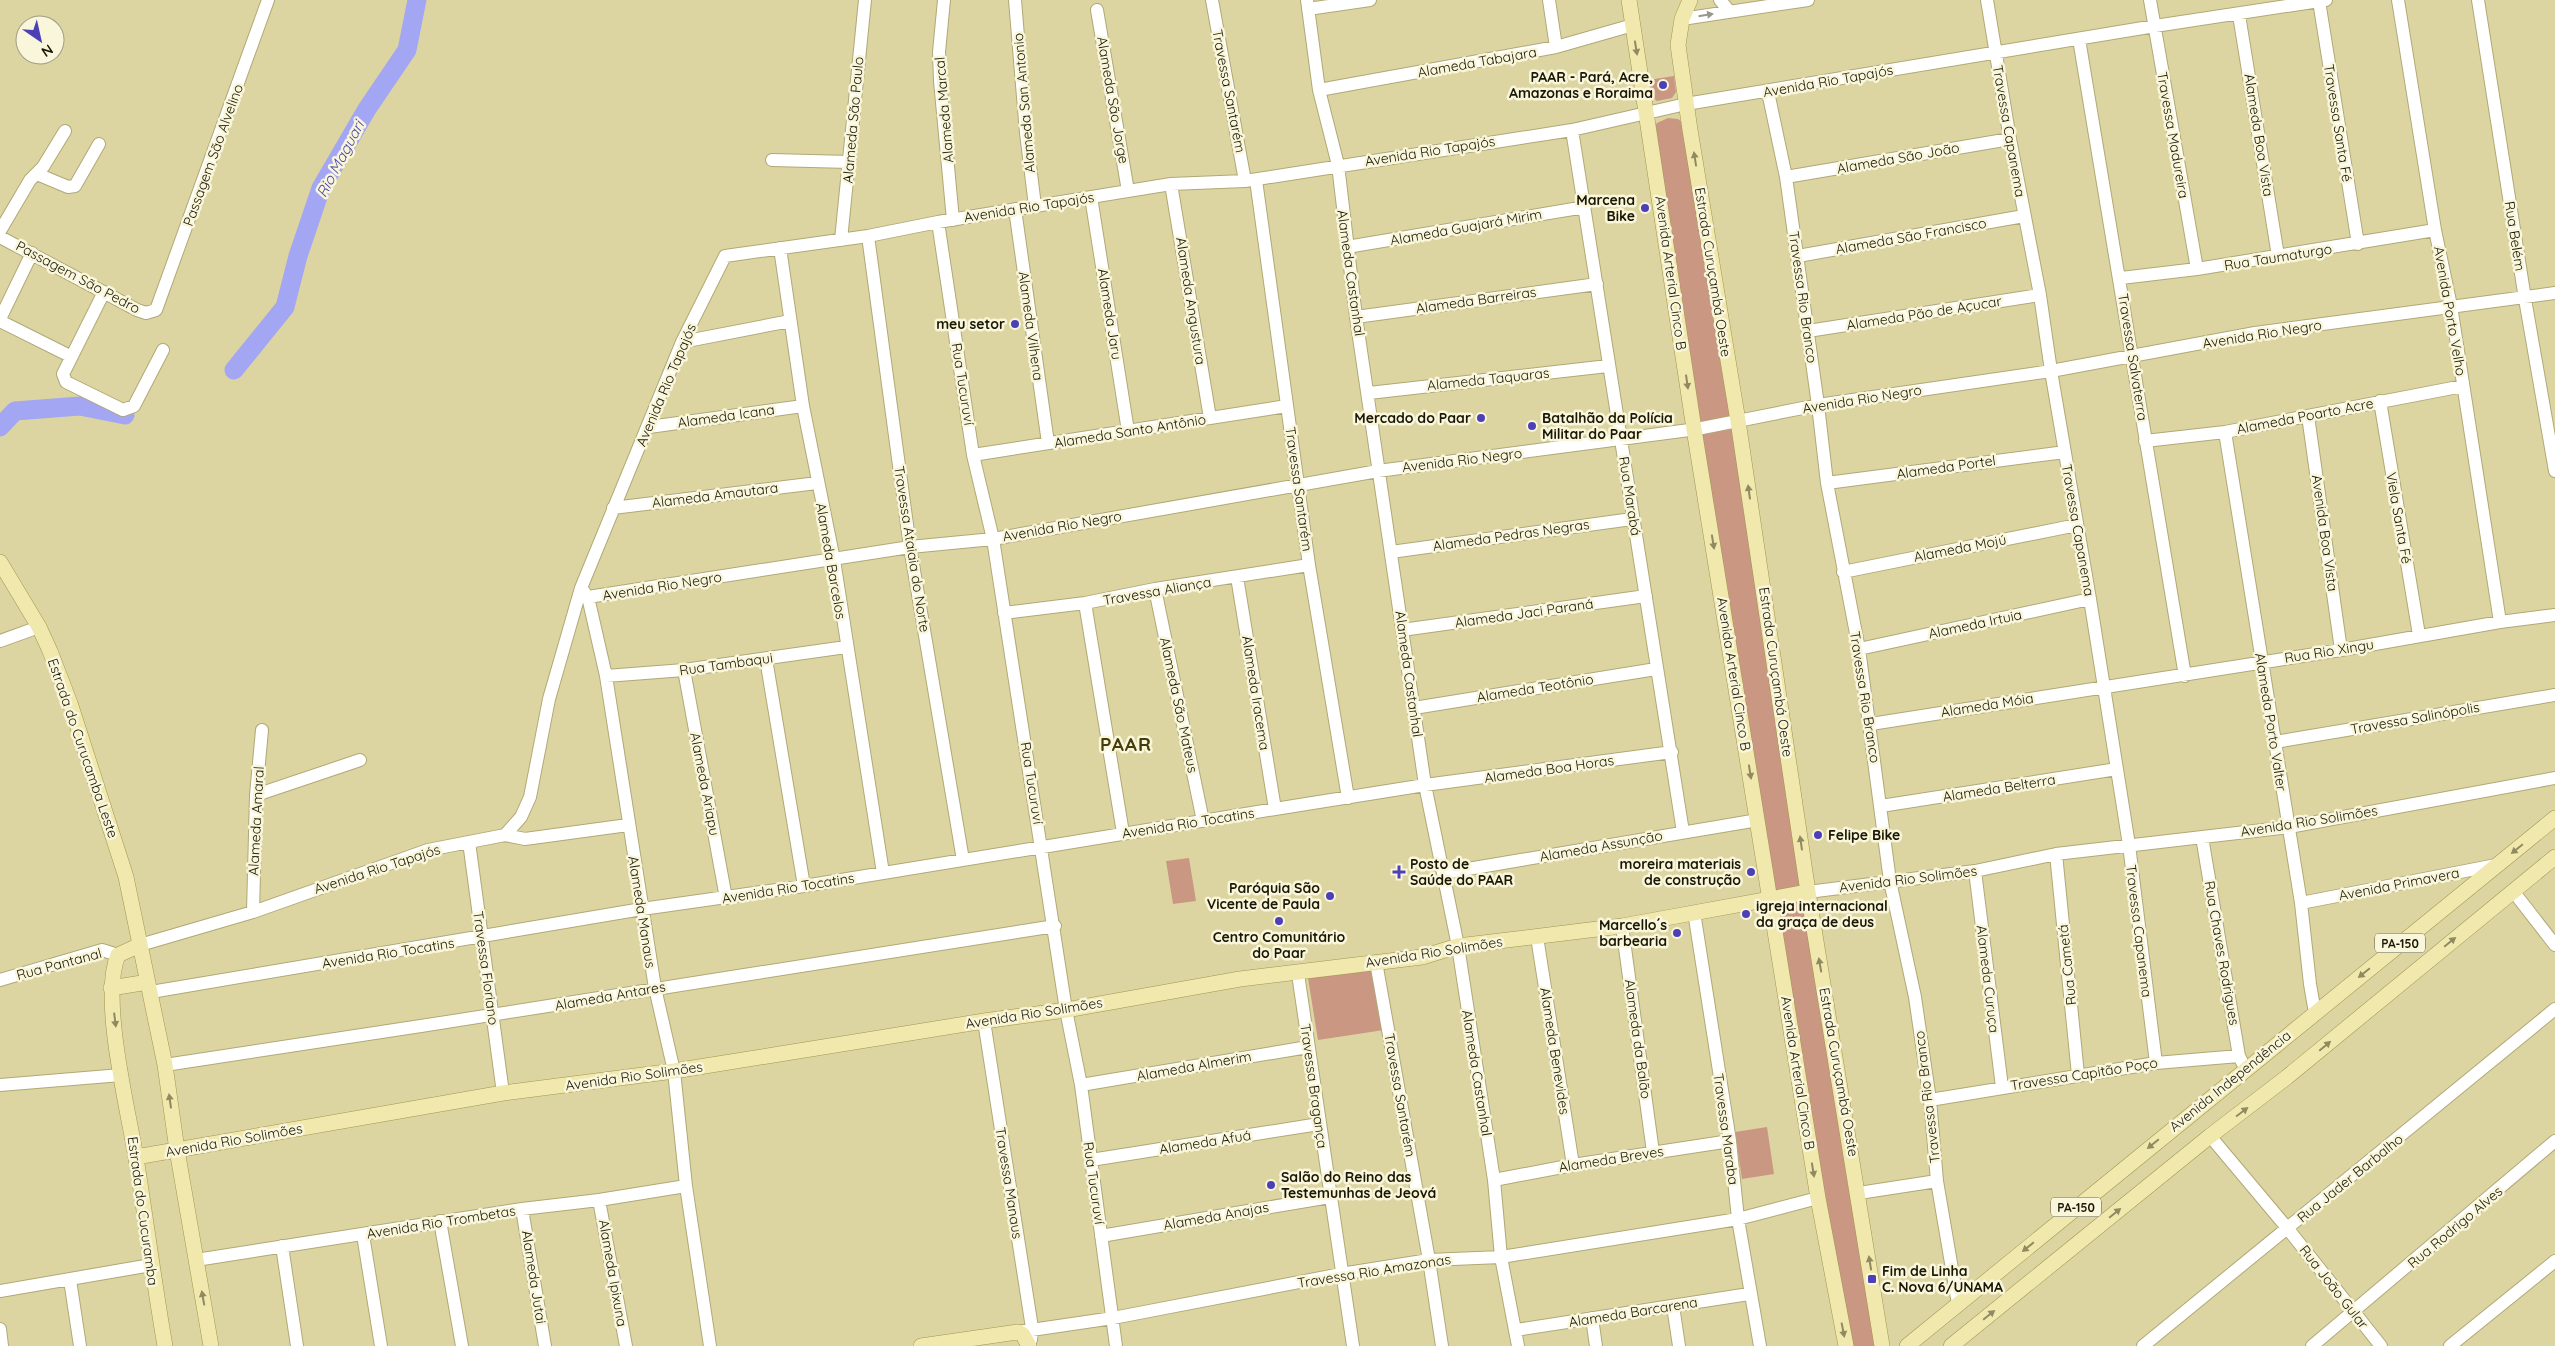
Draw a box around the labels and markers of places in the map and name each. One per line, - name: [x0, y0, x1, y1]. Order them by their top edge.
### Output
- place label: PAAR - Pará, Acre, Amazonas e Roraima: [1509, 68, 1653, 102]
- marker: PAAR - Pará, Acre, Amazonas e Roraima: [1657, 79, 1669, 91]
- place label: Marcena Bike: [1576, 191, 1635, 225]
- marker: Marcena Bike: [1639, 202, 1651, 214]
- place label: meu setor: [936, 315, 1005, 333]
- marker: meu setor: [1009, 318, 1021, 330]
- place label: Mercado do Paar: [1354, 409, 1471, 427]
- place label: Batalhão da Polícia Militar do Paar: [1542, 409, 1673, 443]
- marker: Mercado do Paar: [1475, 412, 1487, 424]
- marker: Batalhão da Polícia Militar do Paar: [1526, 420, 1538, 432]
- place label: Felipe Bike: [1828, 826, 1900, 844]
- marker: Felipe Bike: [1812, 829, 1824, 841]
- place label: Posto de Saúde do PAAR: [1410, 855, 1513, 889]
- place label: moreira materiais de construção: [1620, 855, 1741, 889]
- marker: Posto de Saúde do PAAR: [1392, 865, 1406, 879]
- marker: moreira materiais de construção: [1745, 866, 1757, 878]
- place label: Paróquia São Vicente de Paula: [1207, 879, 1320, 913]
- marker: Paróquia São Vicente de Paula: [1324, 890, 1336, 902]
- place label: igreja internacional da graça de deus: [1756, 897, 1888, 931]
- marker: igreja internacional da graça de deus: [1740, 908, 1752, 920]
- marker: Centro Comunitário do Paar: [1273, 915, 1285, 927]
- place label: Marcello´s barbearia: [1599, 916, 1667, 950]
- marker: Marcello´s barbearia: [1671, 927, 1683, 939]
- place label: Centro Comunitário do Paar: [1213, 928, 1345, 962]
- place label: Salão do Reino das Testemunhas de Jeová: [1281, 1168, 1436, 1202]
- marker: Salão do Reino das Testemunhas de Jeová: [1265, 1179, 1277, 1191]
- place label: Fim de Linha C. Nova 6/UNAMA: [1882, 1262, 2003, 1296]
- marker: Fim de Linha C. Nova 6/UNAMA: [1866, 1273, 1878, 1285]

